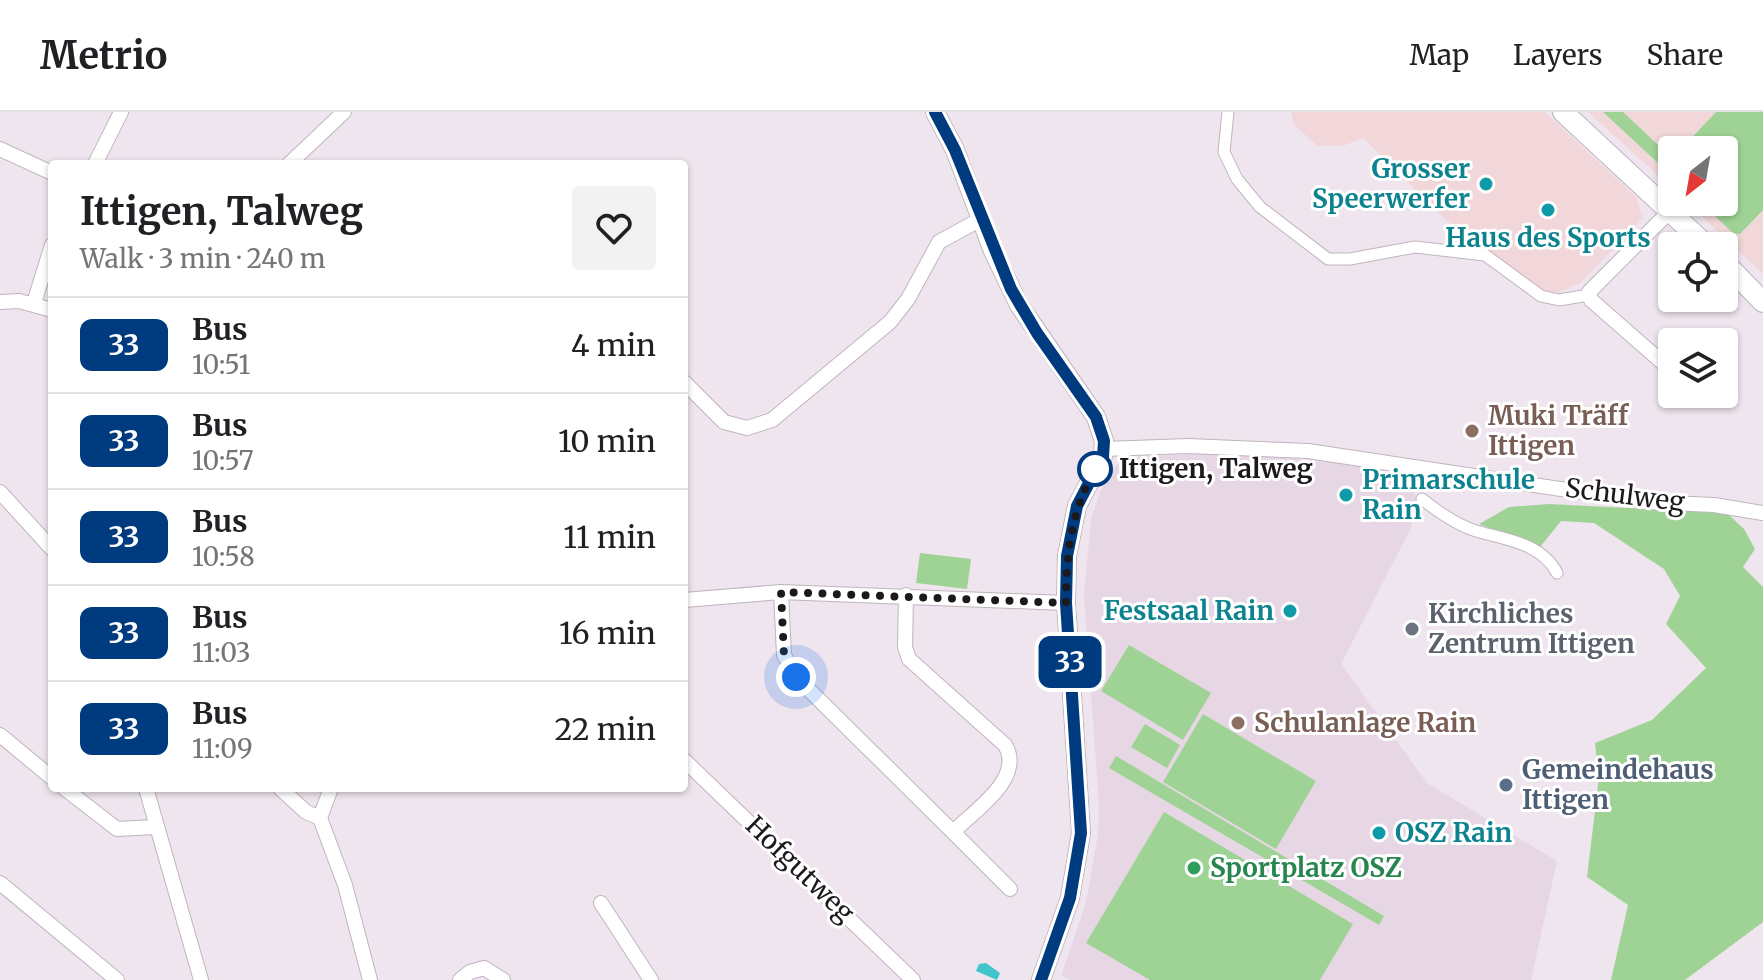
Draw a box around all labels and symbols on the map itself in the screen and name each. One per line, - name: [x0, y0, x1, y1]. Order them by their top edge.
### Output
- north arrow: [1658, 136, 1738, 216]
- place label: Grosser Speerwerfer: [1312, 152, 1470, 215]
- marker: Grosser Speerwerfer: [1477, 175, 1495, 193]
- marker: Haus des Sports: [1539, 201, 1557, 219]
- place label: Haus des Sports: [1445, 221, 1651, 254]
- place label: Muki Träff Ittigen: [1488, 399, 1630, 462]
- marker: Muki Träff Ittigen: [1463, 422, 1481, 440]
- marker: Ittigen, Talweg: [1078, 452, 1112, 486]
- place label: Ittigen, Talweg: [1119, 452, 1313, 485]
- place label: Primarschule Rain: [1362, 463, 1535, 526]
- street label: Schulweg: [1563, 471, 1687, 518]
- marker: Primarschule Rain: [1337, 486, 1355, 504]
- place label: Festsaal Rain: [1104, 594, 1274, 627]
- place label: Kirchliches Zentrum Ittigen: [1428, 597, 1635, 660]
- marker: Festsaal Rain: [1281, 602, 1299, 620]
- marker: Kirchliches Zentrum Ittigen: [1403, 620, 1421, 638]
- line badge: 33: [1034, 636, 1106, 688]
- your location: [776, 657, 816, 697]
- place label: Schulanlage Rain: [1254, 706, 1476, 739]
- marker: Schulanlage Rain: [1229, 714, 1247, 732]
- place label: Gemeindehaus Ittigen: [1522, 753, 1714, 816]
- marker: Gemeindehaus Ittigen: [1497, 776, 1515, 794]
- street label: Hofgutweg: [739, 809, 862, 929]
- place label: OSZ Rain: [1395, 816, 1513, 849]
- marker: OSZ Rain: [1370, 824, 1388, 842]
- place label: Sportplatz OSZ: [1210, 851, 1402, 884]
- marker: Sportplatz OSZ: [1185, 859, 1203, 877]

